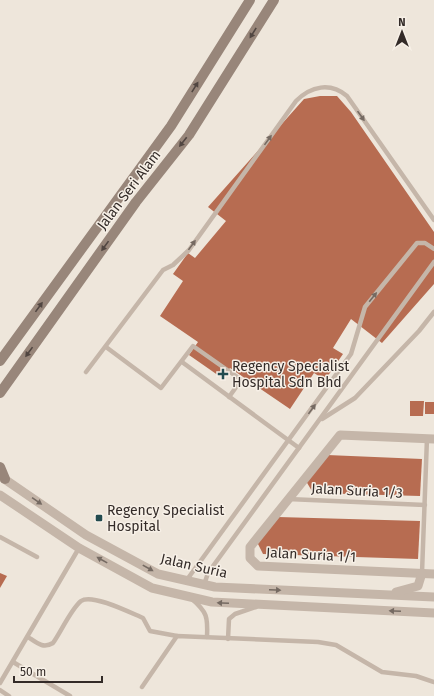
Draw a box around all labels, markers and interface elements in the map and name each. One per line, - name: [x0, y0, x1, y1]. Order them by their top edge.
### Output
- north arrow: [382, 12, 422, 52]
- text: N: [398, 16, 406, 29]
- one-way arrow: [250, 27, 257, 39]
- one-way arrow: [191, 82, 199, 92]
- one-way arrow: [357, 110, 365, 121]
- one-way arrow: [264, 134, 272, 145]
- one-way arrow: [179, 137, 187, 148]
- street label: Jalan Seri Alam: [94, 147, 164, 233]
- one-way arrow: [188, 240, 196, 251]
- one-way arrow: [101, 241, 109, 251]
- one-way arrow: [369, 291, 377, 302]
- one-way arrow: [35, 302, 43, 312]
- one-way arrow: [25, 346, 33, 357]
- place label: Regency Specialist Hospital Sdn Bhd: [232, 358, 350, 391]
- marker: Regency Specialist Hospital Sdn Bhd: [217, 368, 229, 380]
- one-way arrow: [308, 403, 316, 414]
- street label: Jalan Suria 1/3: [311, 480, 403, 502]
- one-way arrow: [32, 497, 42, 505]
- place label: Regency Specialist Hospital: [107, 502, 225, 535]
- marker: Regency Specialist Hospital: [94, 513, 104, 523]
- street label: Jalan Suria 1/1: [265, 544, 357, 566]
- street label: Jalan Suria: [159, 550, 229, 582]
- one-way arrow: [96, 557, 108, 564]
- one-way arrow: [142, 565, 154, 572]
- one-way arrow: [269, 587, 282, 593]
- one-way arrow: [217, 599, 229, 606]
- one-way arrow: [389, 608, 401, 615]
- scale bar: [14, 658, 102, 684]
- text: 50 m: [20, 665, 46, 679]

